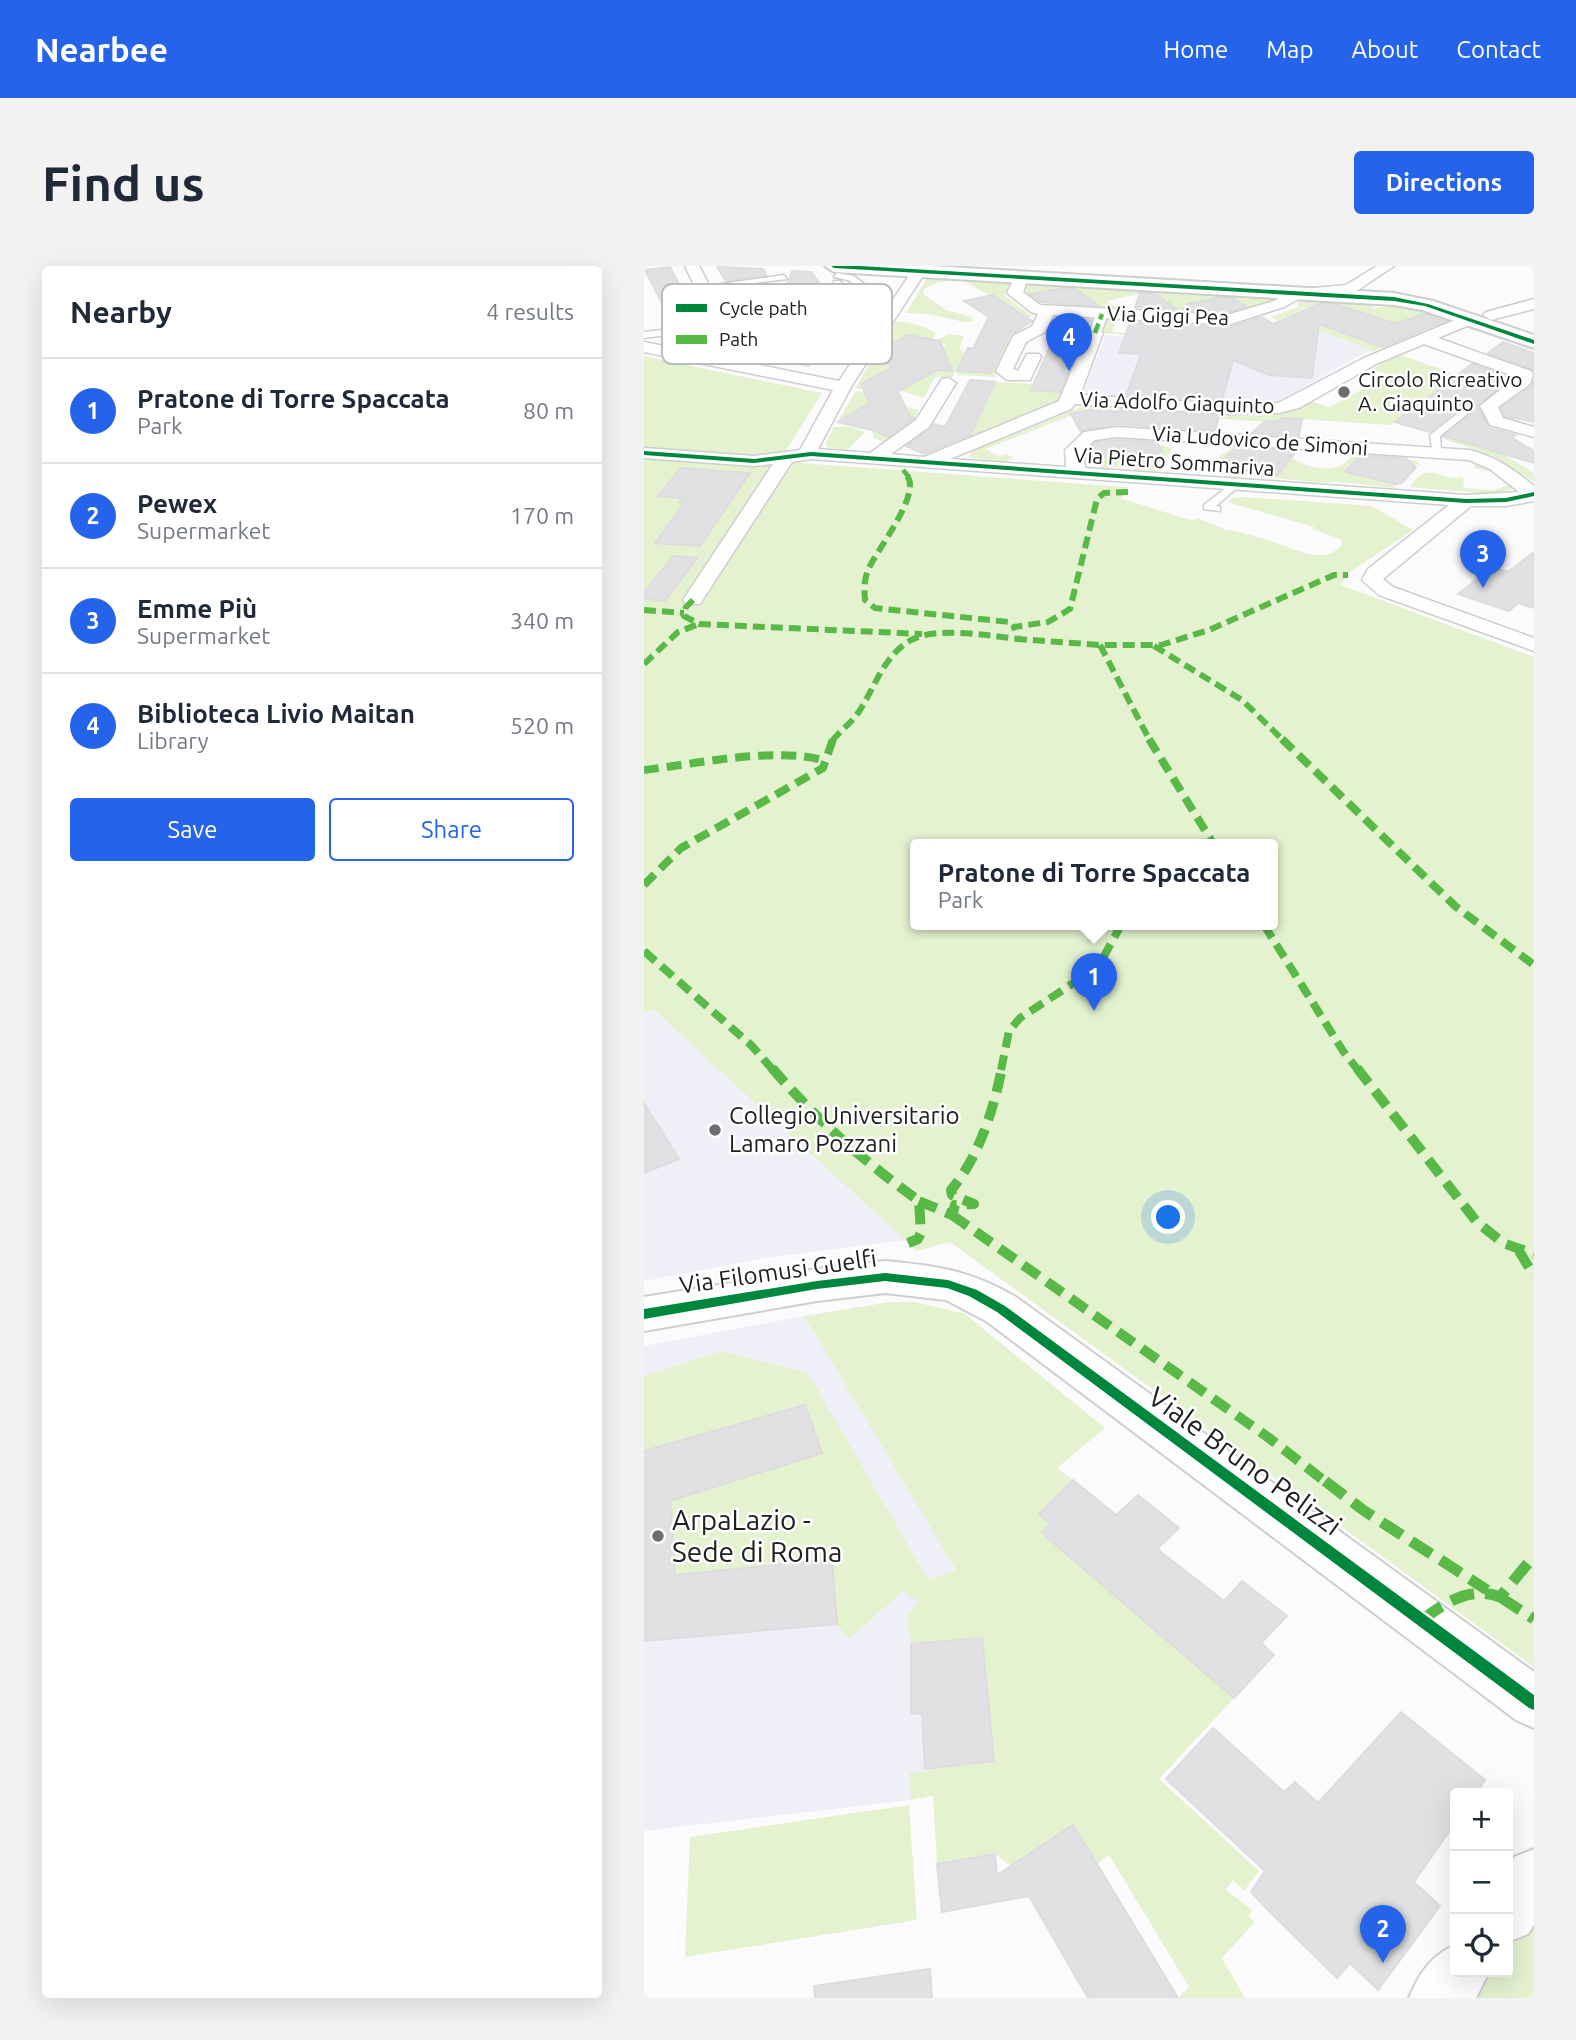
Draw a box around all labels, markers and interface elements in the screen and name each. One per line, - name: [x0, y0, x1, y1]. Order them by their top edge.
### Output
- text: Nearbee: [35, 31, 168, 68]
- text: Home: [1163, 36, 1228, 63]
- text: Map: [1266, 36, 1313, 63]
- text: About: [1351, 36, 1418, 63]
- text: Contact: [1456, 36, 1541, 63]
- button: Directions: [1354, 151, 1534, 214]
- text: Find us: [42, 155, 205, 210]
- legend: [662, 284, 892, 364]
- text: Nearby: [70, 295, 172, 329]
- text: Cycle path: [719, 297, 808, 319]
- text: 4 results: [486, 299, 574, 324]
- street label: Via Giggi Pea: [1106, 301, 1230, 329]
- pin: 4: [1046, 313, 1092, 371]
- text: Path: [719, 328, 758, 350]
- place label: Circolo Ricreativo A. Giaquinto: [1358, 367, 1523, 415]
- text: Pratone di Torre Spaccata: [137, 384, 450, 413]
- marker: Circolo Ricreativo A. Giaquinto: [1336, 384, 1352, 400]
- street label: Via Adolfo Giaquinto: [1079, 387, 1275, 417]
- text: 1: [87, 398, 99, 423]
- text: 80 m: [523, 398, 574, 423]
- text: Park: [137, 413, 183, 438]
- street label: Via Ludovico de Simoni: [1151, 420, 1369, 460]
- street label: Via Pietro Sommariva: [1073, 442, 1275, 480]
- text: Pewex: [137, 489, 217, 518]
- text: 2: [87, 503, 99, 528]
- text: 170 m: [510, 503, 574, 528]
- text: Supermarket: [137, 518, 270, 543]
- pin: 3: [1460, 530, 1506, 588]
- text: Emme Più: [137, 594, 257, 623]
- text: 3: [87, 608, 99, 633]
- text: 340 m: [510, 608, 574, 633]
- text: Supermarket: [137, 623, 270, 648]
- text: Biblioteca Livio Maitan: [137, 699, 415, 728]
- text: 4: [87, 713, 99, 738]
- text: 520 m: [510, 713, 574, 738]
- text: Library: [137, 728, 209, 753]
- button: Save: [70, 798, 315, 861]
- button: Share: [329, 798, 574, 861]
- popup: [910, 839, 1278, 930]
- text: Pratone di Torre Spaccata: [938, 858, 1250, 887]
- text: Park: [938, 887, 983, 912]
- pin: 1: [1071, 953, 1117, 1011]
- place label: Collegio Universitario Lamaro Pozzani: [729, 1102, 960, 1157]
- marker: Collegio Universitario Lamaro Pozzani: [707, 1122, 723, 1138]
- your location: [1151, 1200, 1185, 1234]
- street label: Via Filomusi Guelfi: [678, 1244, 878, 1299]
- street label: Viale Bruno Pelizzi: [1143, 1380, 1348, 1541]
- place label: ArpaLazio - Sede di Roma: [672, 1504, 842, 1567]
- marker: ArpaLazio - Sede di Roma: [650, 1528, 666, 1544]
- map controls: [1450, 1788, 1513, 1977]
- button: +: [1450, 1788, 1513, 1851]
- button: −: [1450, 1851, 1513, 1914]
- pin: 2: [1360, 1905, 1406, 1963]
- button: locate: [1450, 1914, 1513, 1977]

